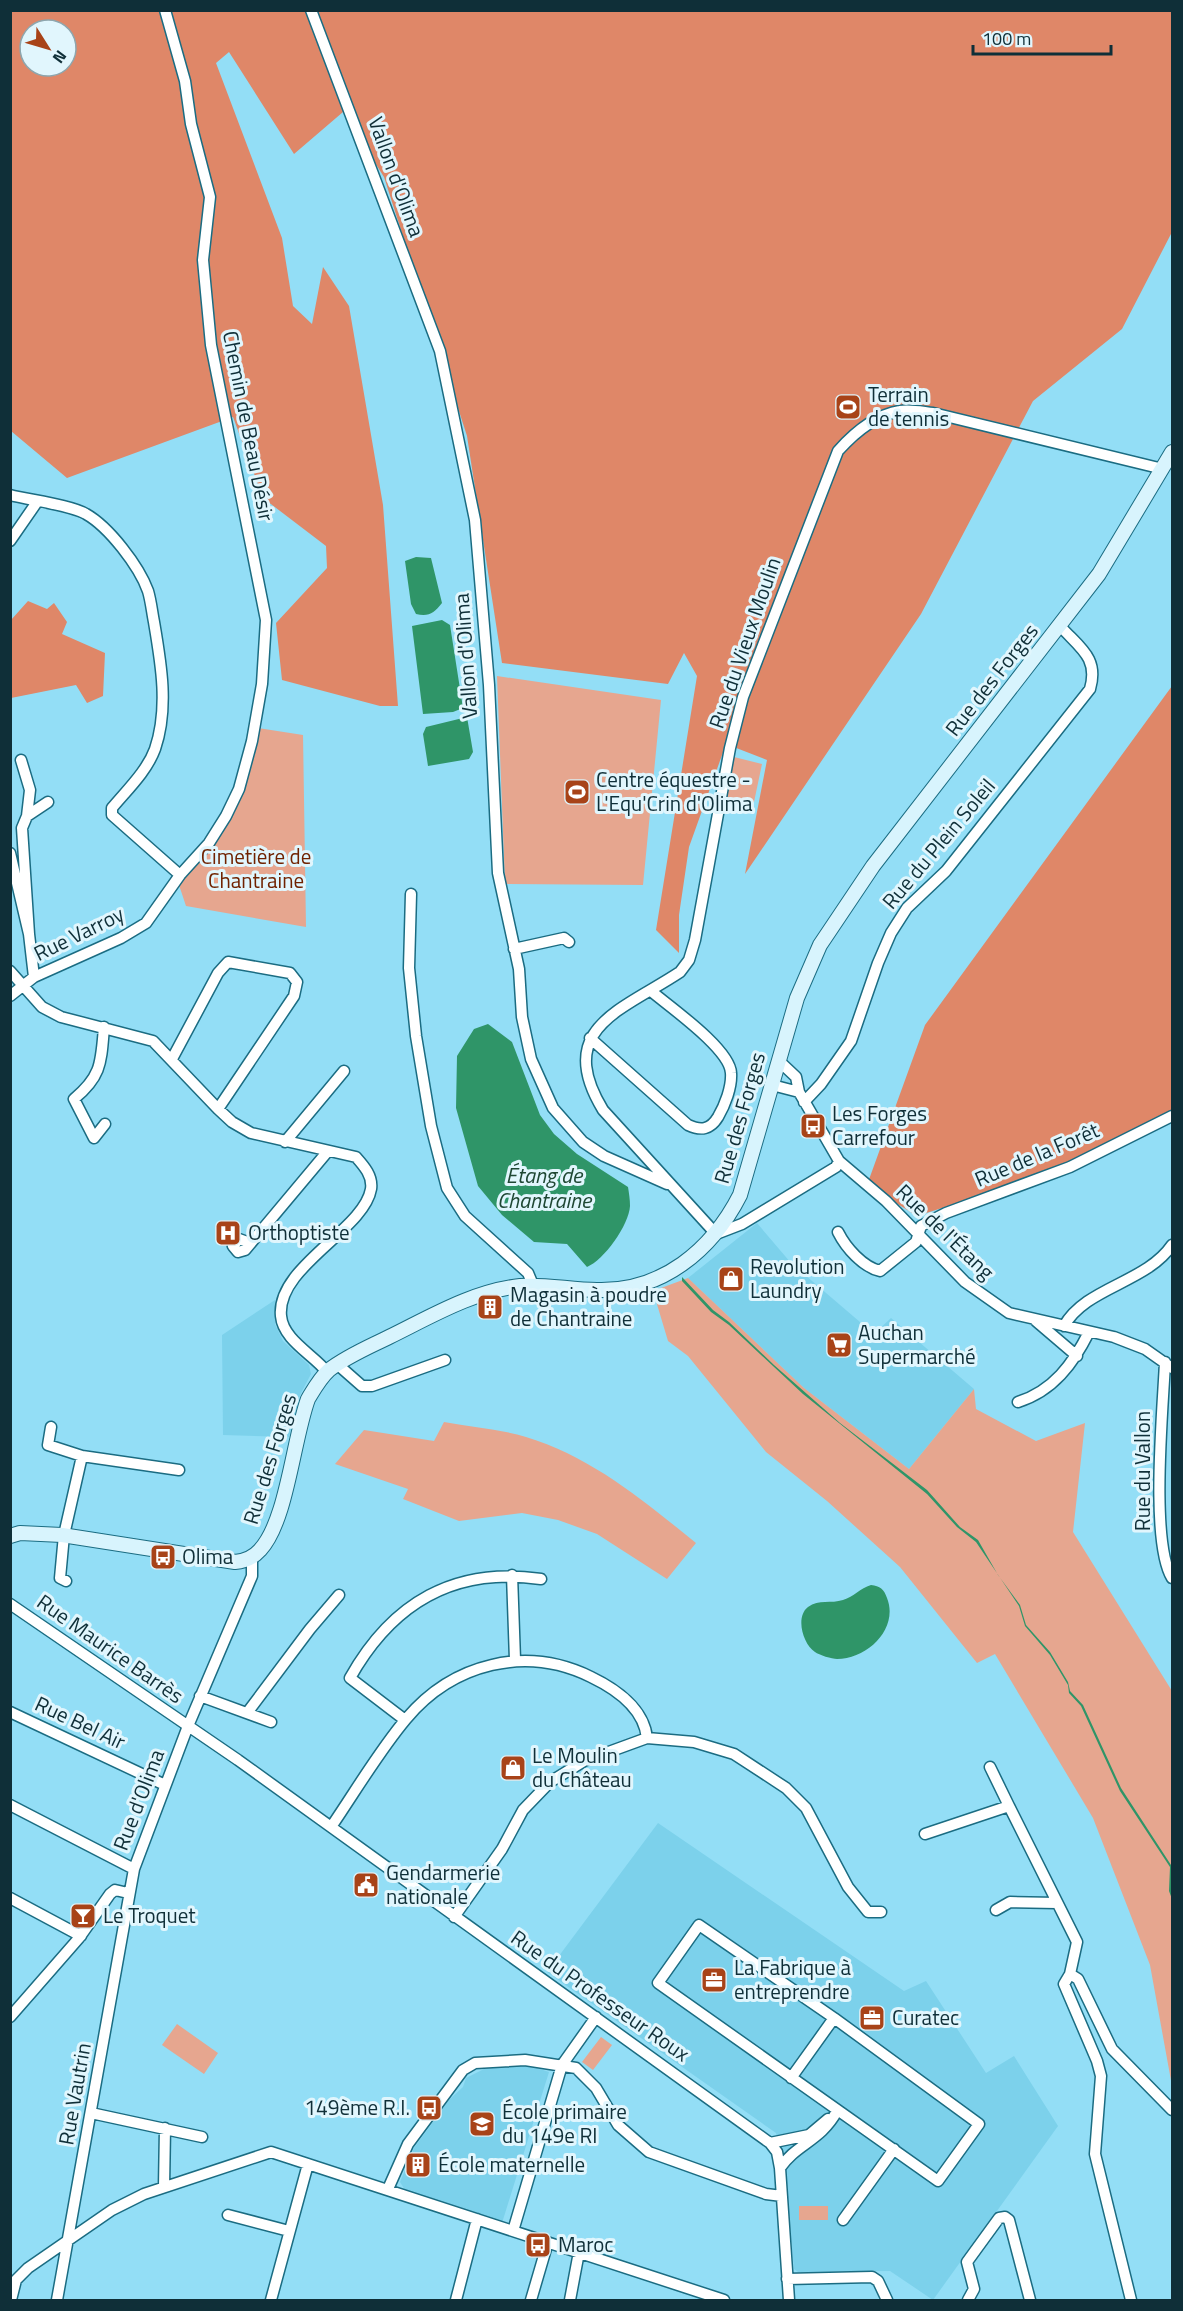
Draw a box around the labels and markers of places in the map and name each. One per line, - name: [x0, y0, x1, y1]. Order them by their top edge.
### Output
- place label: Terrain de tennis: [868, 378, 949, 434]
- sports icon: Terrain de tennis: [833, 392, 863, 422]
- place label: Centre équestre - L'Equ'Crin d'Olima: [596, 763, 753, 819]
- sports icon: Centre équestre - L'Equ'Crin d'Olima: [562, 777, 592, 807]
- place label: Les Forges Carrefour: [832, 1097, 927, 1153]
- bus stop icon: Les Forges Carrefour: [798, 1111, 828, 1141]
- place label: Orthoptiste: [248, 1216, 350, 1248]
- hospital icon: Orthoptiste: [213, 1218, 243, 1248]
- place label: Revolution Laundry: [750, 1250, 845, 1306]
- shop icon: Revolution Laundry: [716, 1264, 746, 1294]
- place label: Magasin à poudre de Chantraine: [510, 1278, 667, 1334]
- building icon: Magasin à poudre de Chantraine: [475, 1292, 505, 1322]
- place label: Auchan Supermarché: [858, 1316, 976, 1372]
- supermarket icon: Auchan Supermarché: [824, 1330, 854, 1360]
- place label: Olima: [182, 1540, 234, 1572]
- bus stop icon: Olima: [148, 1542, 178, 1572]
- place label: Le Moulin du Château: [532, 1739, 632, 1795]
- shop icon: Le Moulin du Château: [498, 1753, 528, 1783]
- place label: Gendarmerie nationale: [386, 1856, 500, 1912]
- public building icon: Gendarmerie nationale: [351, 1870, 381, 1900]
- place label: Le Troquet: [103, 1899, 196, 1931]
- bar icon: Le Troquet: [68, 1901, 98, 1931]
- place label: La Fabrique à entreprendre: [734, 1951, 851, 2007]
- office icon: La Fabrique à entreprendre: [699, 1965, 729, 1995]
- place label: Curatec: [892, 2001, 959, 2033]
- office icon: Curatec: [857, 2003, 887, 2033]
- place label: 149ème R.I.: [304, 2091, 410, 2123]
- bus stop icon: 149ème R.I.: [414, 2093, 444, 2123]
- place label: École primaire du 149e RI: [502, 2095, 627, 2151]
- school or university icon: École primaire du 149e RI: [467, 2109, 497, 2139]
- place label: École maternelle: [438, 2148, 585, 2180]
- building icon: École maternelle: [403, 2150, 433, 2180]
- place label: Maroc: [558, 2228, 613, 2260]
- bus stop icon: Maroc: [523, 2230, 553, 2260]

